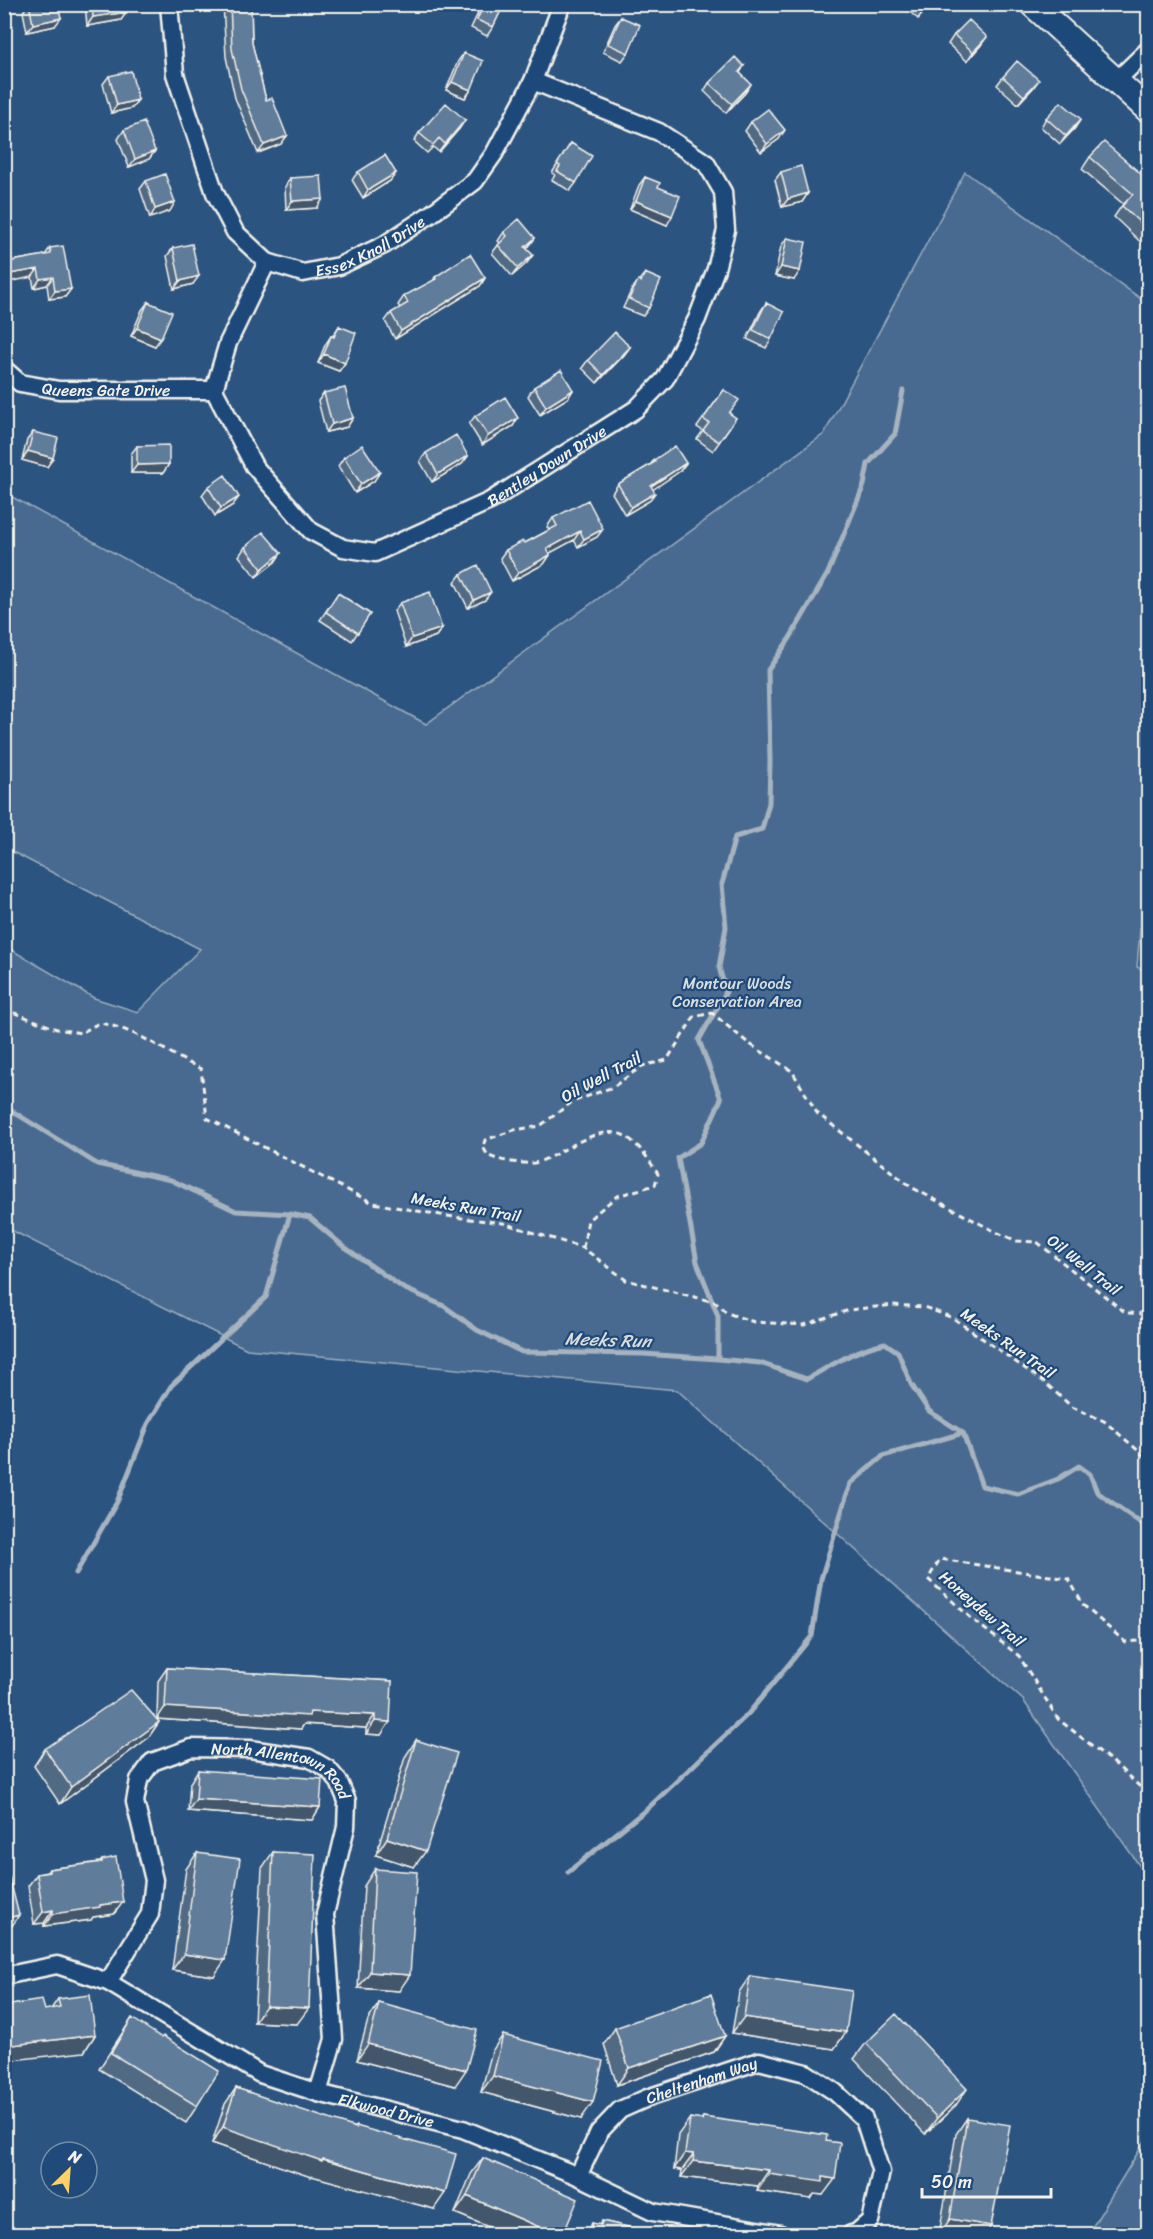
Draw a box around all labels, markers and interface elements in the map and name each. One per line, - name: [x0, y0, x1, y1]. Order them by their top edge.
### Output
- street label: Essex Knoll Drive: [313, 207, 431, 285]
- street label: Queens Gate Drive: [40, 373, 170, 405]
- street label: Bentley Down Drive: [481, 417, 612, 514]
- park label: Montour Woods Conservation Area: [672, 969, 802, 1016]
- street label: Oil Well Trail: [555, 1043, 647, 1110]
- street label: Meeks Run Trail: [409, 1183, 523, 1231]
- street label: Oil Well Trail: [1040, 1226, 1128, 1304]
- street label: Meeks Run Trail: [954, 1299, 1062, 1387]
- water label: Meeks Run: [564, 1323, 654, 1358]
- street label: Honeydew Trail: [932, 1563, 1032, 1655]
- street label: North Allentown Road: [211, 1734, 360, 1805]
- street label: Cheltenham Way: [642, 2048, 762, 2112]
- street label: Elkwood Drive: [335, 2084, 437, 2136]
- north arrow: [39, 2140, 99, 2200]
- text: N: [63, 2141, 87, 2173]
- scale bar: [922, 2161, 1051, 2199]
- text: 50 m: [931, 2166, 972, 2198]

